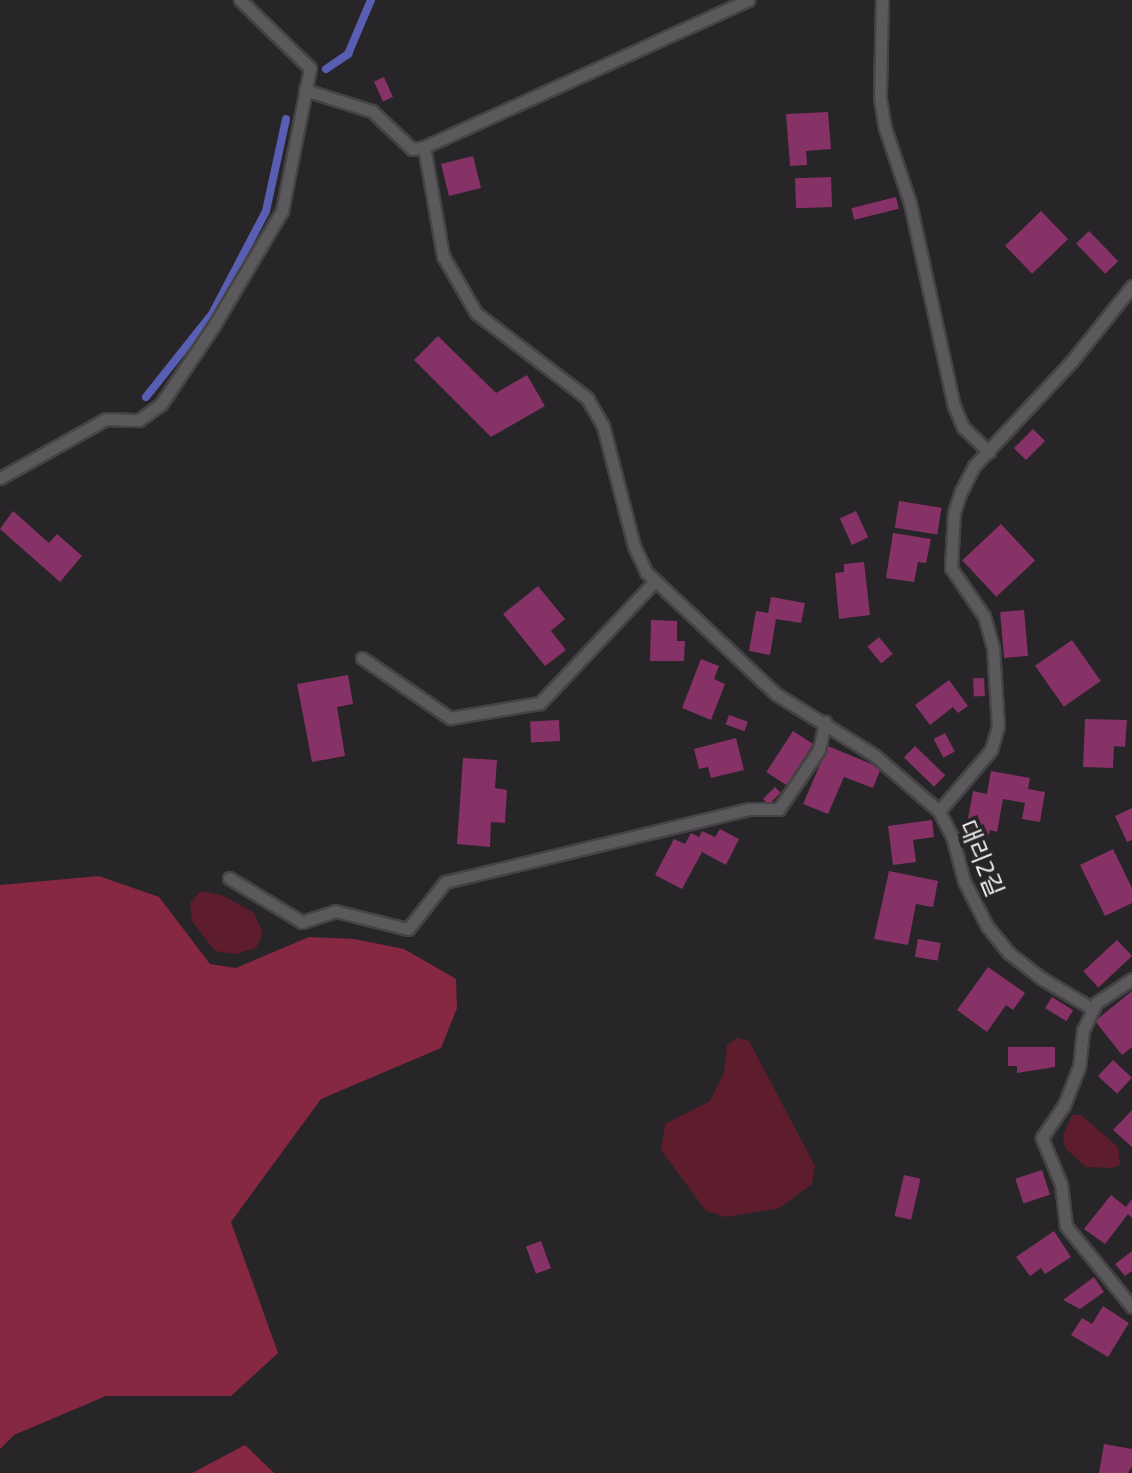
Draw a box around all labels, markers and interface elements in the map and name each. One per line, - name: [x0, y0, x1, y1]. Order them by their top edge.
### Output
- street label: 대리2길: [954, 816, 1010, 900]

